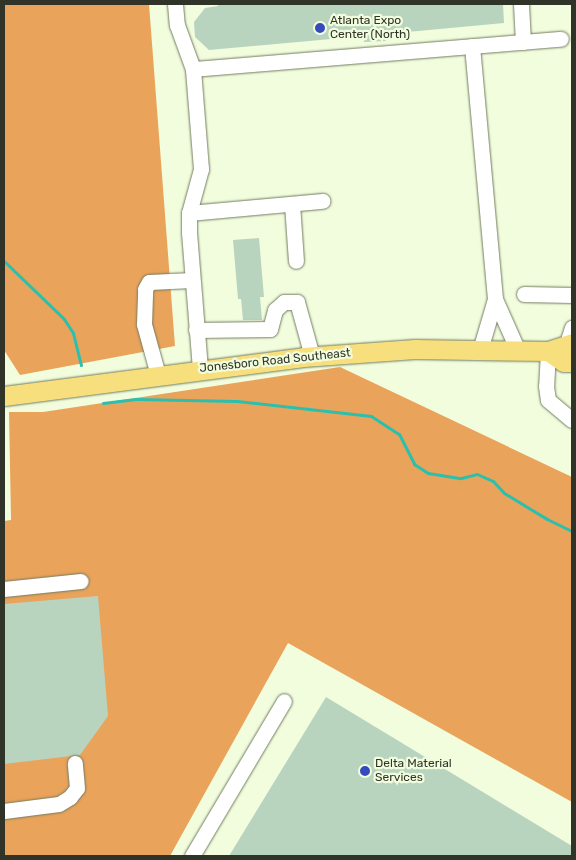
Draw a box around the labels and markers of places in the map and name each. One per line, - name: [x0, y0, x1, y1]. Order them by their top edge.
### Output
- place label: Atlanta Expo Center (North): [330, 14, 410, 42]
- marker: Atlanta Expo Center (North): [314, 22, 326, 34]
- place label: Delta Material Services: [375, 757, 452, 785]
- marker: Delta Material Services: [359, 765, 371, 777]

